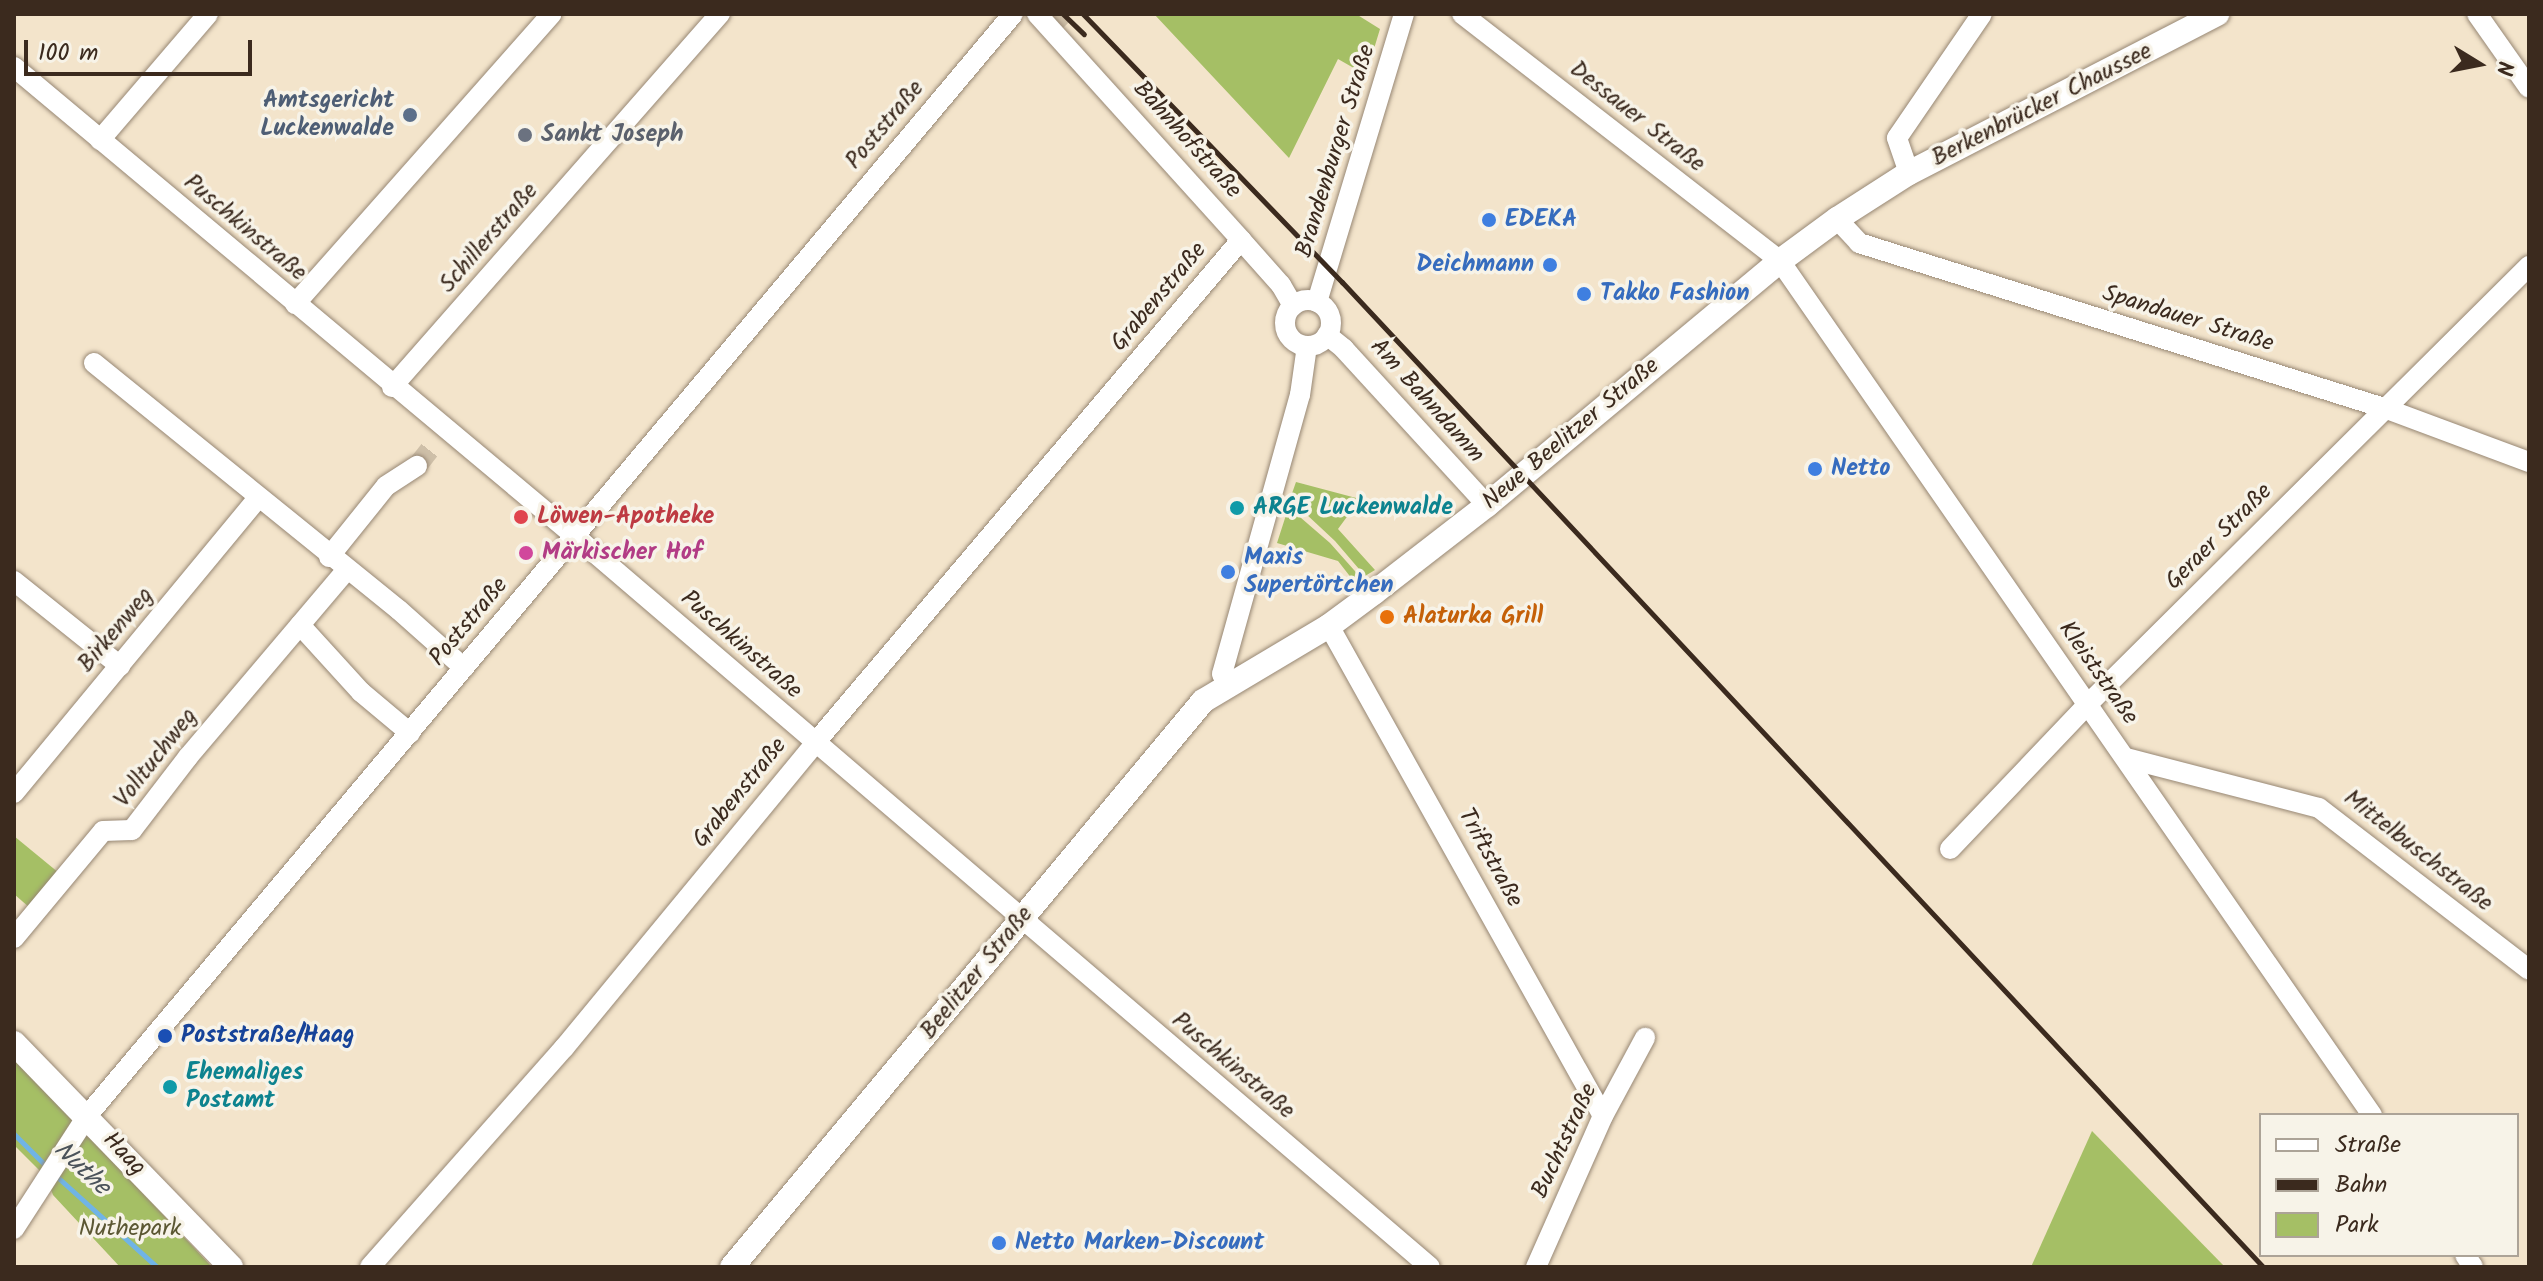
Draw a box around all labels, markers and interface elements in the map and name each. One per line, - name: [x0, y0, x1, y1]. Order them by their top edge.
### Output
- scale bar: [28, 24, 256, 74]
- north arrow: [2439, 24, 2519, 104]
- text: 100 m: [38, 34, 98, 73]
- street label: Berkenbrücker Chaussee: [1927, 37, 2157, 173]
- street label: Brandenburger Straße: [1290, 41, 1382, 261]
- street label: Dessauer Straße: [1564, 55, 1710, 179]
- text: N: [2485, 58, 2522, 78]
- street label: Poststraße: [840, 75, 930, 175]
- street label: Bahnhofstraße: [1127, 75, 1247, 205]
- place label: Amtsgericht Luckenwalde: [260, 87, 394, 143]
- marker: Amtsgericht Luckenwalde: [401, 106, 419, 124]
- place label: Sankt Joseph: [541, 121, 684, 149]
- marker: Sankt Joseph: [516, 126, 534, 144]
- street label: Puschkinstraße: [178, 168, 312, 288]
- street label: Schillerstraße: [434, 177, 544, 299]
- place label: EDEKA: [1505, 206, 1577, 234]
- marker: EDEKA: [1480, 211, 1498, 229]
- street label: Grabenstraße: [1105, 237, 1213, 357]
- place label: Deichmann: [1416, 251, 1534, 279]
- marker: Deichmann: [1541, 256, 1559, 274]
- street label: Spandauer Straße: [2099, 279, 2277, 359]
- place label: Takko Fashion: [1600, 280, 1750, 308]
- marker: Takko Fashion: [1575, 285, 1593, 303]
- street label: Am Bahndamm: [1364, 333, 1490, 469]
- street label: Neue Beelitzer Straße: [1477, 352, 1665, 516]
- place label: Netto: [1831, 455, 1890, 483]
- marker: Netto: [1806, 460, 1824, 478]
- street label: Geraer Straße: [2160, 478, 2278, 596]
- place label: ARGE Luckenwalde: [1253, 494, 1453, 522]
- marker: ARGE Luckenwalde: [1228, 499, 1246, 517]
- place label: Löwen-Apotheke: [537, 503, 714, 531]
- marker: Löwen-Apotheke: [512, 508, 530, 526]
- place label: Märkischer Hof: [542, 539, 702, 567]
- marker: Märkischer Hof: [517, 544, 535, 562]
- place label: Maxis Supertörtchen: [1244, 544, 1394, 600]
- marker: Maxis Supertörtchen: [1219, 563, 1237, 581]
- street label: Poststraße: [424, 572, 514, 672]
- street label: Birkenweg: [72, 582, 160, 678]
- street label: Puschkinstraße: [674, 584, 808, 706]
- place label: Alaturka Grill: [1403, 603, 1543, 631]
- marker: Alaturka Grill: [1378, 608, 1396, 626]
- street label: Kleiststraße: [2052, 616, 2144, 730]
- street label: Volltuchweg: [108, 703, 204, 813]
- street label: Grabenstraße: [687, 732, 793, 854]
- street label: Mittelbuschstraße: [2338, 784, 2498, 918]
- street label: Triftstraße: [1451, 804, 1529, 912]
- street label: Beelitzer Straße: [915, 901, 1039, 1045]
- street label: Puschkinstraße: [1166, 1006, 1300, 1126]
- place label: Poststraße/Haag: [181, 1022, 355, 1050]
- marker: Poststraße/Haag: [156, 1027, 174, 1045]
- place label: Ehemaliges Postamt: [186, 1059, 303, 1115]
- marker: Ehemaliges Postamt: [161, 1078, 179, 1096]
- street label: Buchtstraße: [1526, 1079, 1604, 1203]
- legend: [2259, 1113, 2519, 1257]
- street label: Haag: [96, 1126, 152, 1182]
- text: Straße: [2335, 1126, 2401, 1165]
- water label: Nuthe: [46, 1135, 116, 1203]
- text: Bahn: [2335, 1166, 2387, 1205]
- text: Park: [2335, 1206, 2379, 1245]
- park label: Nuthepark: [79, 1215, 181, 1243]
- place label: Netto Marken-Discount: [1015, 1229, 1264, 1257]
- marker: Netto Marken-Discount: [990, 1234, 1008, 1252]

